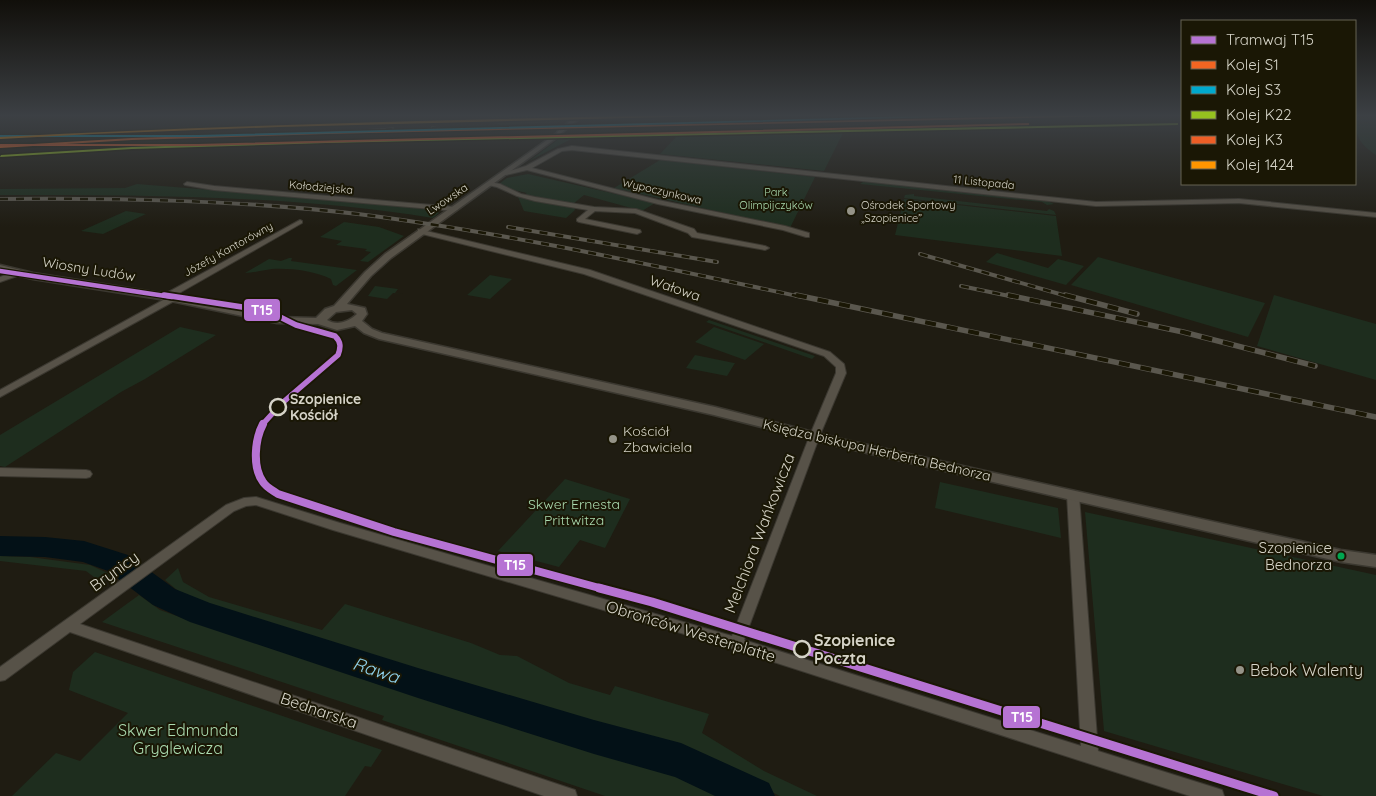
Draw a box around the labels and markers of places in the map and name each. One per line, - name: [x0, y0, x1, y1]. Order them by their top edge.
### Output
- place label: Ośrodek Sportowy „Szopienice”: [861, 198, 956, 225]
- marker: Ośrodek Sportowy „Szopienice”: [845, 205, 857, 217]
- place label: Szopienice Kościół: [290, 390, 361, 424]
- marker: Szopienice Kościół: [269, 398, 287, 416]
- place label: Kościół Zbawiciela: [623, 422, 692, 456]
- marker: Kościół Zbawiciela: [607, 433, 619, 445]
- place label: Szopienice Bednorza: [1259, 538, 1332, 574]
- marker: Szopienice Bednorza: [1336, 551, 1346, 561]
- place label: Szopienice Poczta: [814, 630, 895, 668]
- marker: Szopienice Poczta: [793, 640, 811, 658]
- place label: Bebok Walenty: [1250, 660, 1363, 680]
- marker: Bebok Walenty: [1234, 664, 1246, 676]

